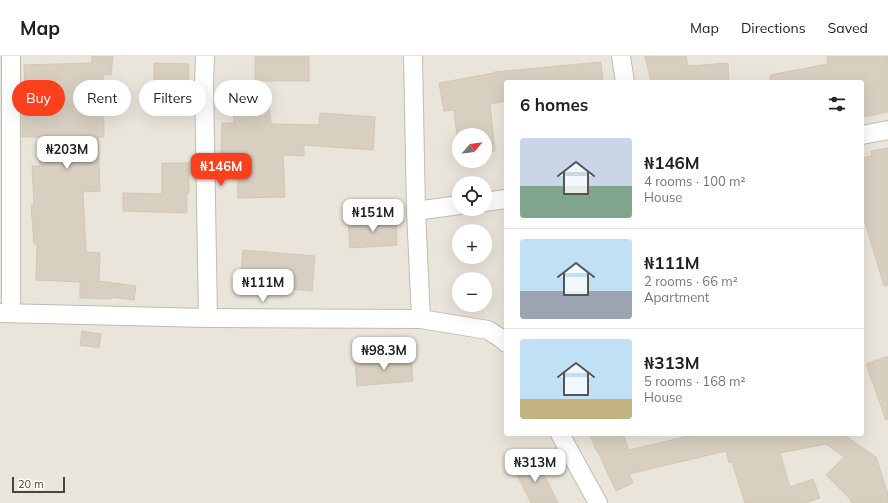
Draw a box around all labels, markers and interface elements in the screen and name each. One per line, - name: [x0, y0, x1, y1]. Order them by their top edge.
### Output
- text: Map: [20, 16, 60, 40]
- text: Map: [690, 19, 719, 37]
- text: Directions: [741, 19, 806, 37]
- text: Saved: [828, 19, 868, 37]
- chip: Buy: [12, 80, 65, 116]
- chip: Rent: [73, 80, 131, 116]
- chip: Filters: [139, 80, 206, 116]
- chip: New: [214, 80, 272, 116]
- icon: filters: [826, 93, 848, 115]
- text: 6 homes: [520, 94, 588, 115]
- north arrow: [452, 128, 492, 168]
- map controls: [452, 128, 492, 312]
- pin: ₦203M: [39, 136, 95, 170]
- text: ₦203M: [46, 141, 88, 157]
- text: ₦146M: [644, 152, 700, 173]
- pin: ₦146M: [193, 153, 249, 187]
- icon: home: [552, 154, 600, 202]
- text: ₦146M: [200, 158, 242, 174]
- text: 4 rooms · 100 m²: [644, 173, 745, 189]
- button: locate: [452, 176, 492, 216]
- text: House: [644, 189, 682, 205]
- pin: ₦151M: [345, 199, 401, 233]
- text: ₦151M: [352, 204, 394, 220]
- button: +: [452, 224, 492, 264]
- text: ₦111M: [644, 252, 700, 273]
- icon: home: [552, 255, 600, 303]
- pin: ₦111M: [235, 269, 291, 303]
- button: −: [452, 272, 492, 312]
- text: 2 rooms · 66 m²: [644, 273, 738, 289]
- text: ₦111M: [242, 274, 284, 290]
- text: Apartment: [644, 289, 709, 305]
- pin: ₦98.3M: [351, 337, 417, 371]
- text: ₦98.3M: [361, 342, 407, 358]
- text: ₦313M: [644, 352, 700, 373]
- icon: home: [552, 355, 600, 403]
- text: 5 rooms · 168 m²: [644, 373, 745, 389]
- text: House: [644, 389, 682, 405]
- pin: ₦313M: [507, 449, 563, 483]
- text: ₦313M: [514, 454, 556, 470]
- scale bar: [12, 475, 65, 494]
- text: 20 m: [18, 477, 44, 491]

